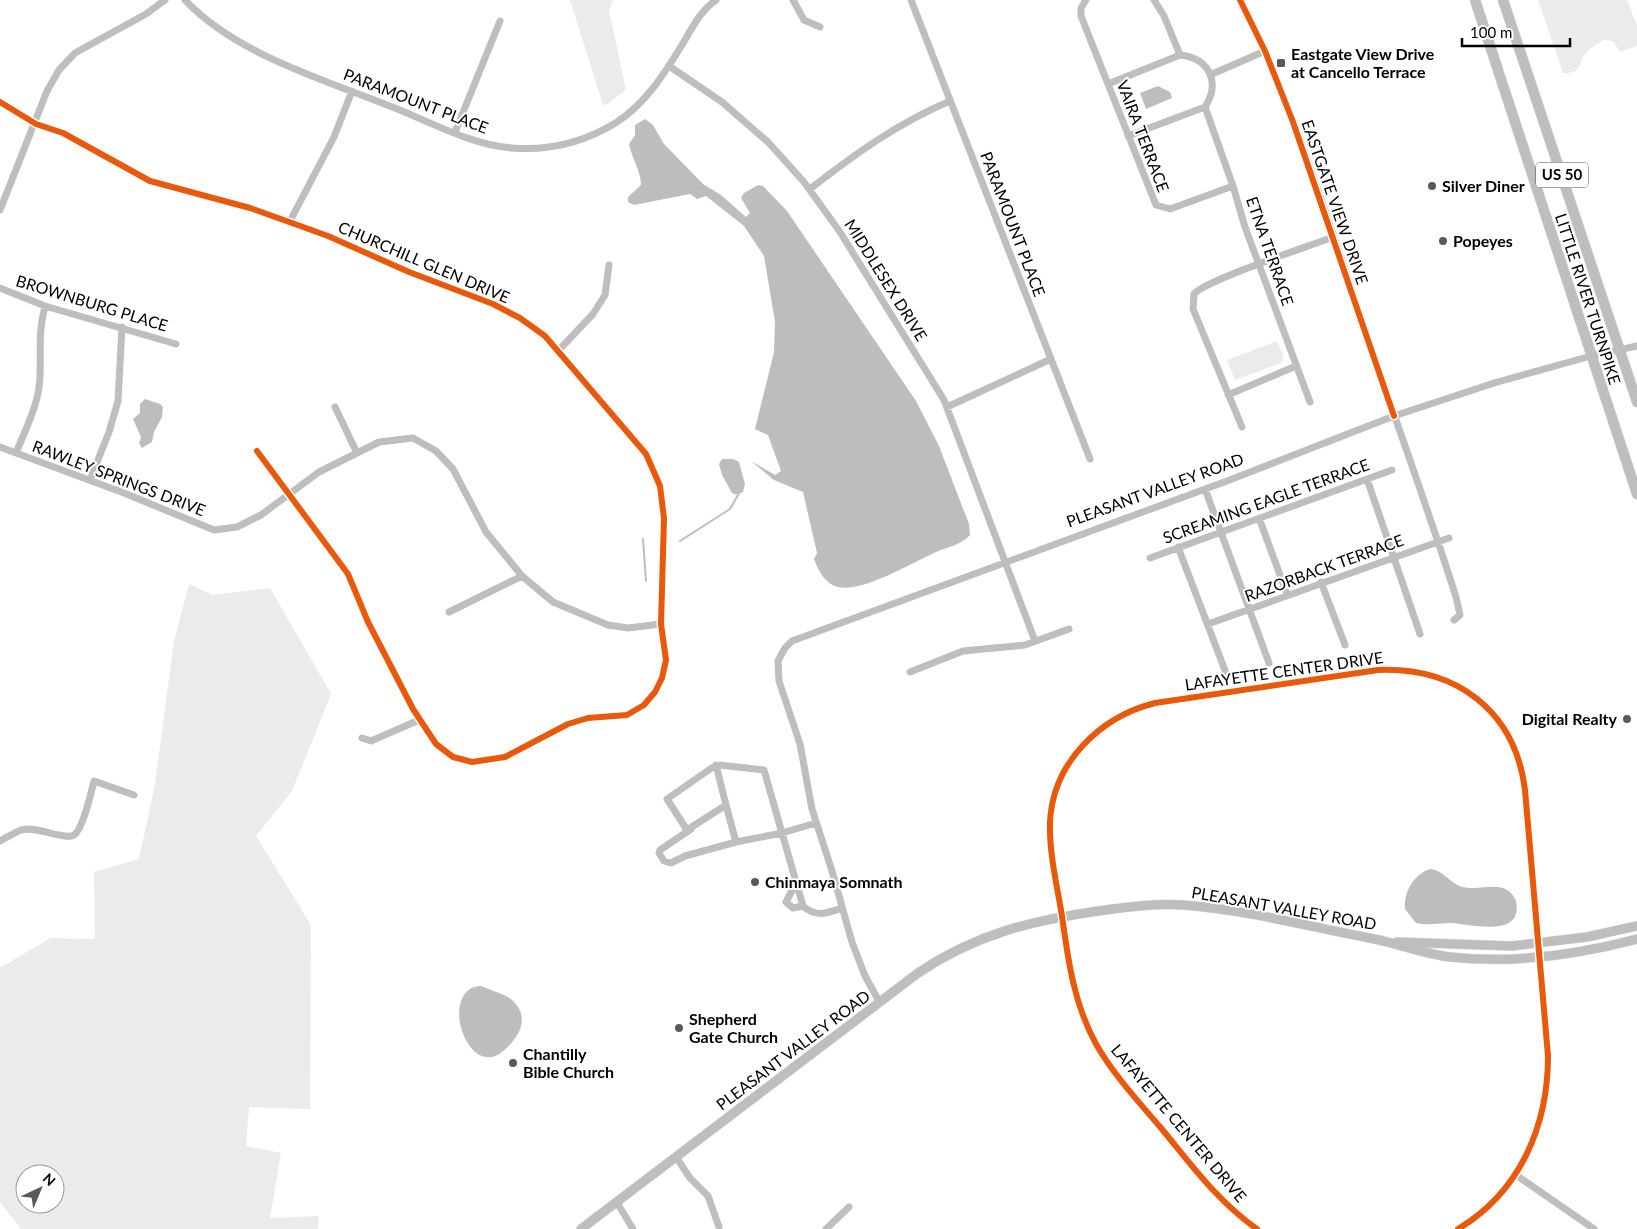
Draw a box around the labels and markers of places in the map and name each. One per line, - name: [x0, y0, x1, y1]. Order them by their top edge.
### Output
- place label: Eastgate View Drive at Cancello Terrace: [1291, 44, 1435, 81]
- marker: Eastgate View Drive at Cancello Terrace: [1275, 57, 1287, 69]
- place label: Silver Diner: [1442, 176, 1525, 195]
- marker: Silver Diner: [1426, 180, 1438, 192]
- place label: Popeyes: [1453, 231, 1513, 250]
- marker: Popeyes: [1437, 235, 1449, 247]
- place label: Digital Realty: [1522, 709, 1618, 728]
- marker: Digital Realty: [1621, 713, 1633, 725]
- place label: Chinmaya Somnath: [765, 872, 903, 891]
- marker: Chinmaya Somnath: [749, 876, 761, 888]
- place label: Shepherd Gate Church: [689, 1009, 778, 1046]
- marker: Shepherd Gate Church: [673, 1022, 685, 1034]
- place label: Chantilly Bible Church: [523, 1044, 614, 1081]
- marker: Chantilly Bible Church: [507, 1057, 519, 1069]

